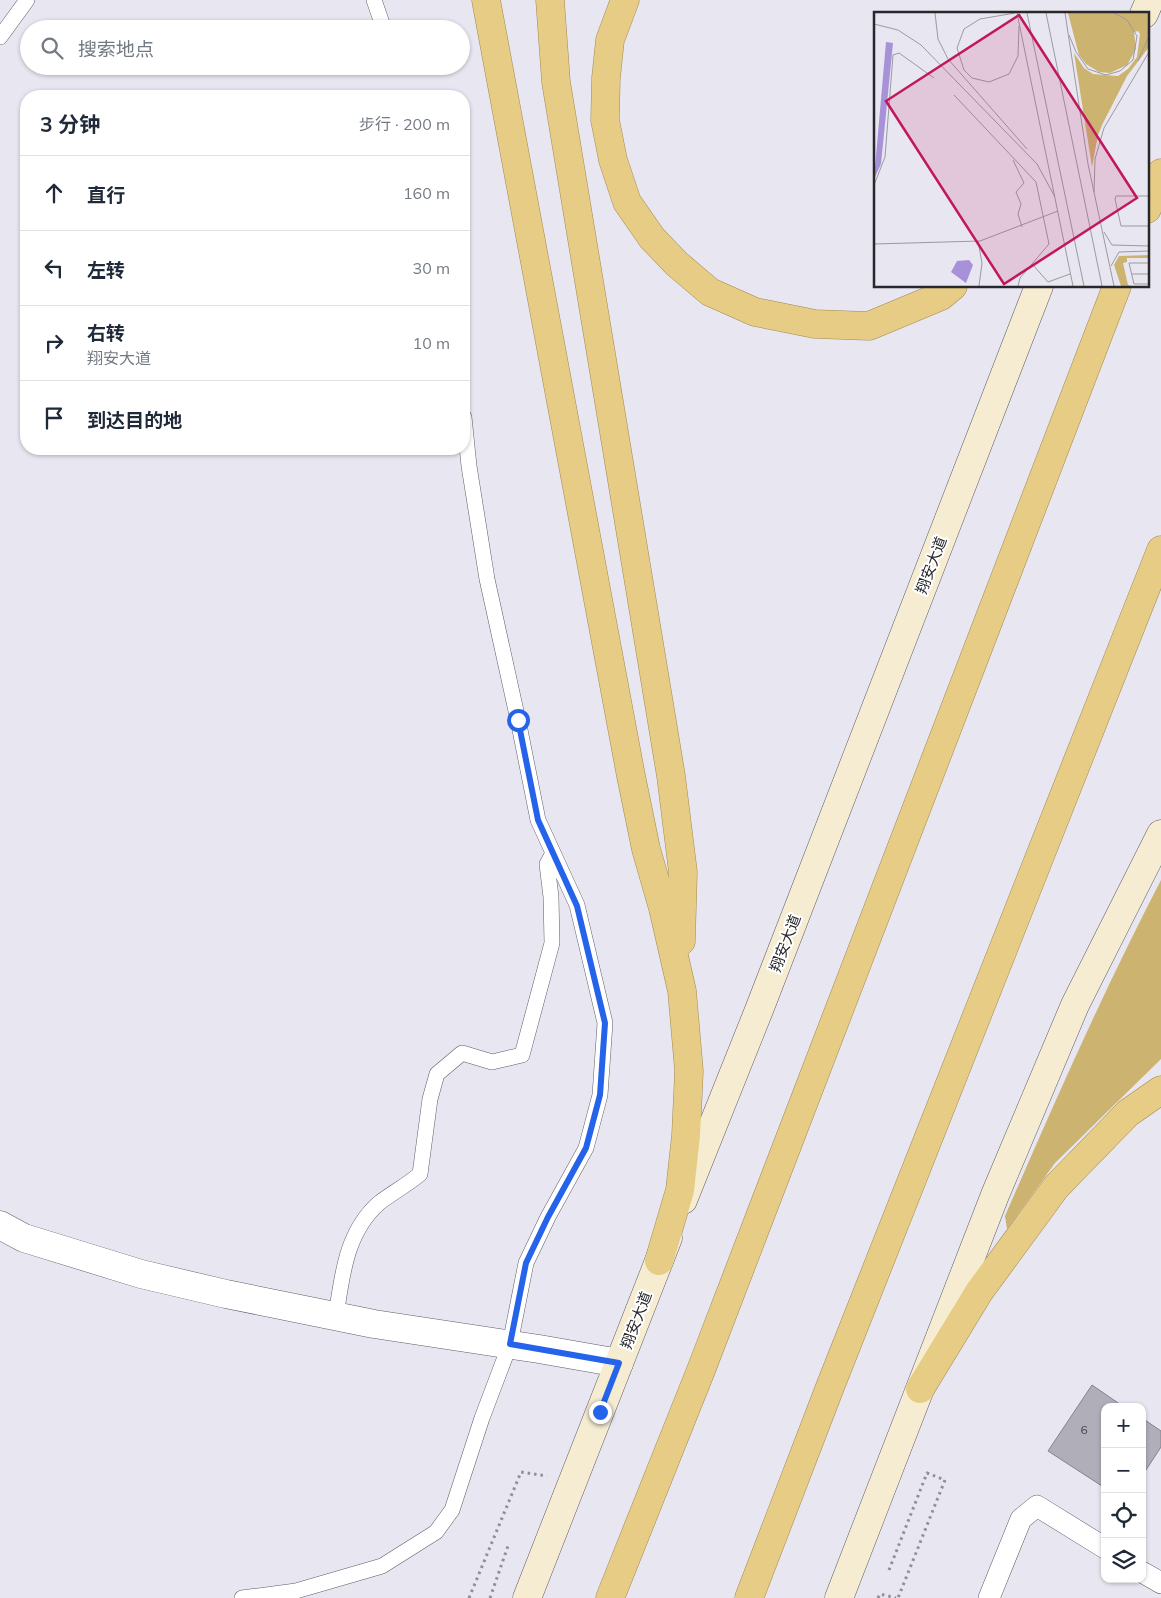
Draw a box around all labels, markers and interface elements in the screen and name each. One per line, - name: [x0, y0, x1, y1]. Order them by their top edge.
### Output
- inset map: [874, 12, 1148, 288]
- search box: [20, 20, 470, 75]
- icon: search: [38, 34, 66, 62]
- text: 搜索地点: [78, 37, 154, 61]
- text: 3 分钟: [40, 111, 100, 137]
- text: 步行 · 200 m: [359, 114, 450, 134]
- icon: ahead: [40, 179, 68, 207]
- text: 直行: [87, 183, 125, 207]
- text: 160 m: [403, 183, 450, 203]
- icon: left: [40, 254, 68, 282]
- text: 左转: [87, 258, 125, 282]
- text: 30 m: [413, 258, 450, 278]
- text: 右转: [87, 321, 125, 345]
- icon: right: [40, 329, 68, 357]
- text: 10 m: [413, 333, 450, 353]
- text: 翔安大道: [87, 348, 151, 368]
- icon: arrive: [40, 404, 68, 432]
- text: 到达目的地: [87, 408, 182, 432]
- street label: 翔安大道: [911, 534, 951, 596]
- route start: [507, 709, 530, 732]
- street label: 翔安大道: [765, 912, 805, 974]
- street label: 翔安大道: [616, 1289, 656, 1351]
- route end: [589, 1401, 612, 1424]
- map controls: [1101, 1403, 1146, 1583]
- button: +: [1101, 1403, 1146, 1448]
- house number: 6: [1080, 1422, 1088, 1437]
- button: −: [1101, 1448, 1146, 1493]
- button: locate: [1101, 1493, 1146, 1538]
- button: layers: [1101, 1538, 1146, 1583]

